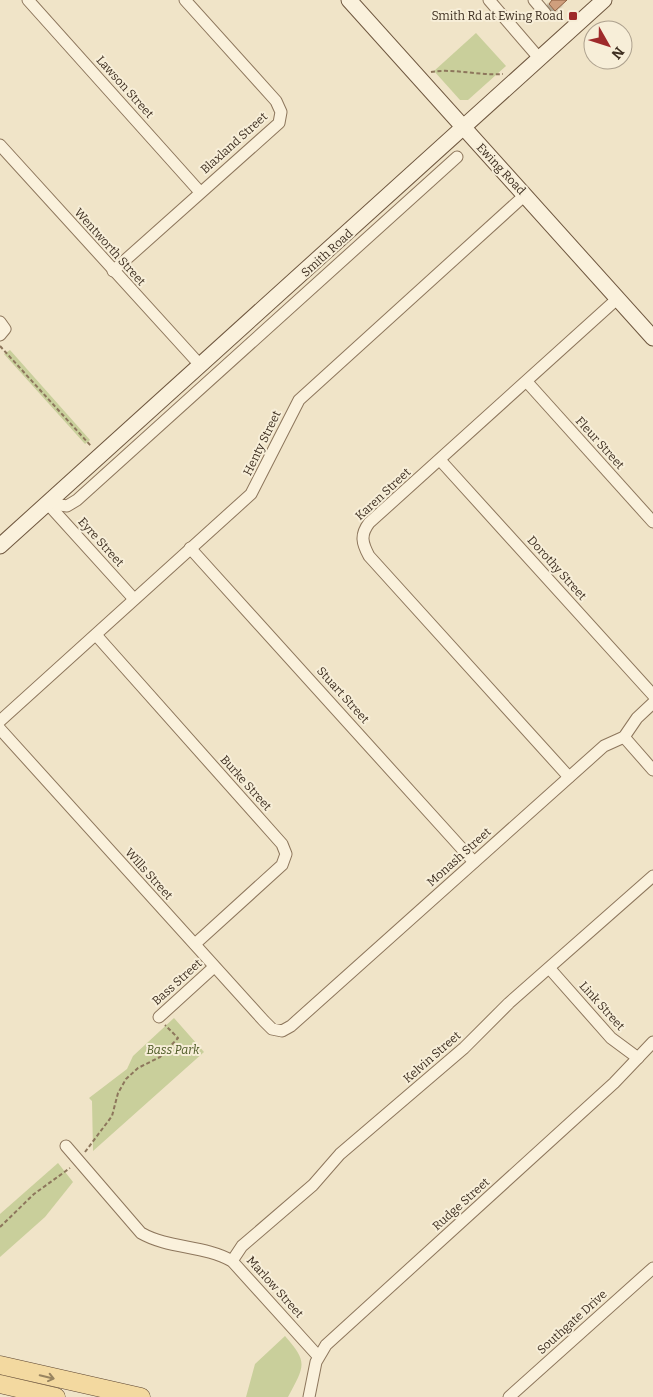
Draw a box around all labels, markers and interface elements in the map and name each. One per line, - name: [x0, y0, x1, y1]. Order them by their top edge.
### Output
- place label: Smith Rd at Ewing Road: [432, 9, 563, 23]
- marker: Smith Rd at Ewing Road: [567, 10, 579, 22]
- north arrow: [583, 20, 633, 70]
- text: N: [608, 43, 628, 63]
- street label: Lawson Street: [94, 53, 157, 121]
- street label: Blaxland Street: [198, 109, 271, 177]
- street label: Ewing Road: [474, 140, 528, 198]
- street label: Wentworth Street: [72, 205, 149, 289]
- street label: Smith Road: [298, 226, 356, 280]
- street label: Henty Street: [240, 408, 284, 478]
- street label: Fleur Street: [573, 414, 628, 473]
- street label: Karen Street: [353, 465, 414, 523]
- street label: Eyre Street: [75, 515, 127, 570]
- street label: Dorothy Street: [525, 533, 590, 603]
- street label: Stuart Street: [314, 664, 372, 727]
- street label: Burke Street: [218, 753, 275, 814]
- street label: Monash Street: [424, 824, 494, 889]
- street label: Wills Street: [122, 845, 176, 903]
- street label: Bass Street: [149, 956, 205, 1008]
- street label: Link Street: [576, 979, 628, 1034]
- street label: Kelvin Street: [400, 1028, 464, 1086]
- park label: Bass Park: [146, 1043, 200, 1057]
- street label: Rudge Street: [430, 1174, 493, 1233]
- street label: Marlow Street: [244, 1253, 307, 1321]
- street label: Southgate Drive: [534, 1287, 610, 1357]
- one-way arrow: [39, 1373, 55, 1382]

